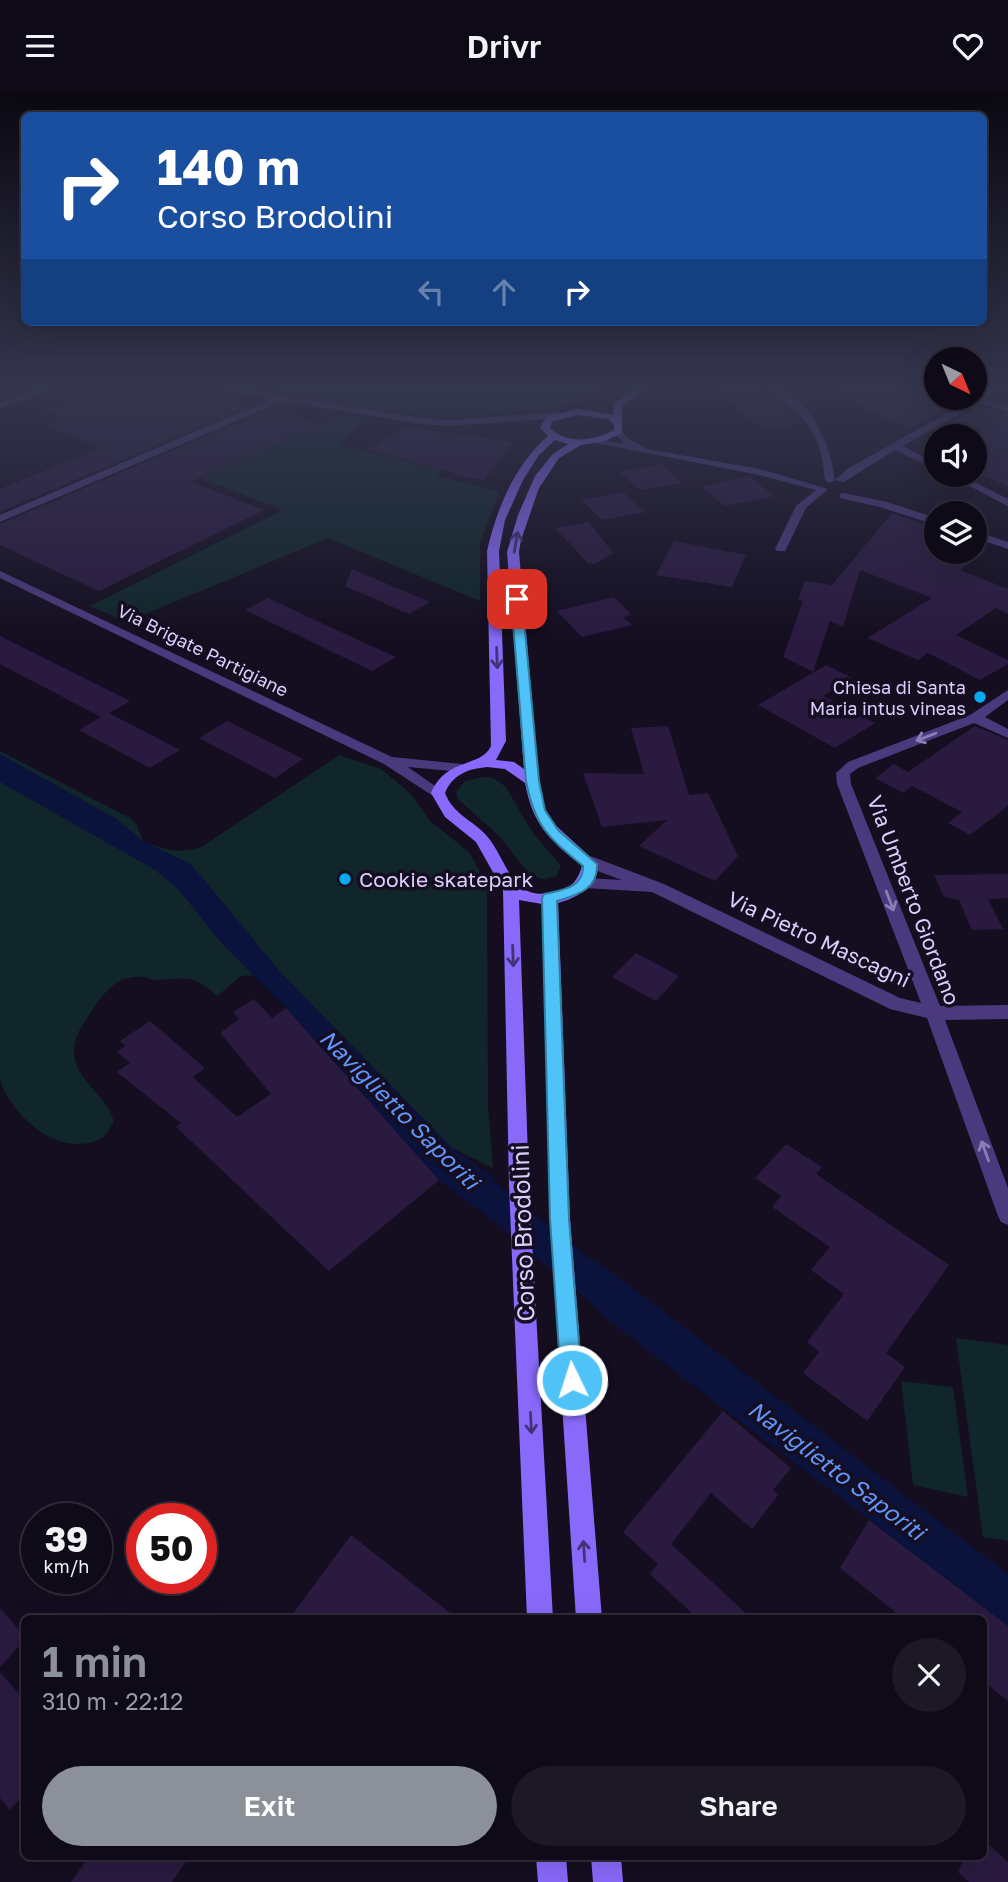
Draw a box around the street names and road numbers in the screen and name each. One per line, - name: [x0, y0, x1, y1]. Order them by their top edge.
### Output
- street label: Via Brigate Partigiane: [114, 599, 292, 701]
- street label: Via Umberto Giordano: [862, 792, 966, 1008]
- street label: Via Pietro Mascagni: [724, 885, 914, 993]
- street label: Corso Brodolini: [504, 1144, 540, 1322]

